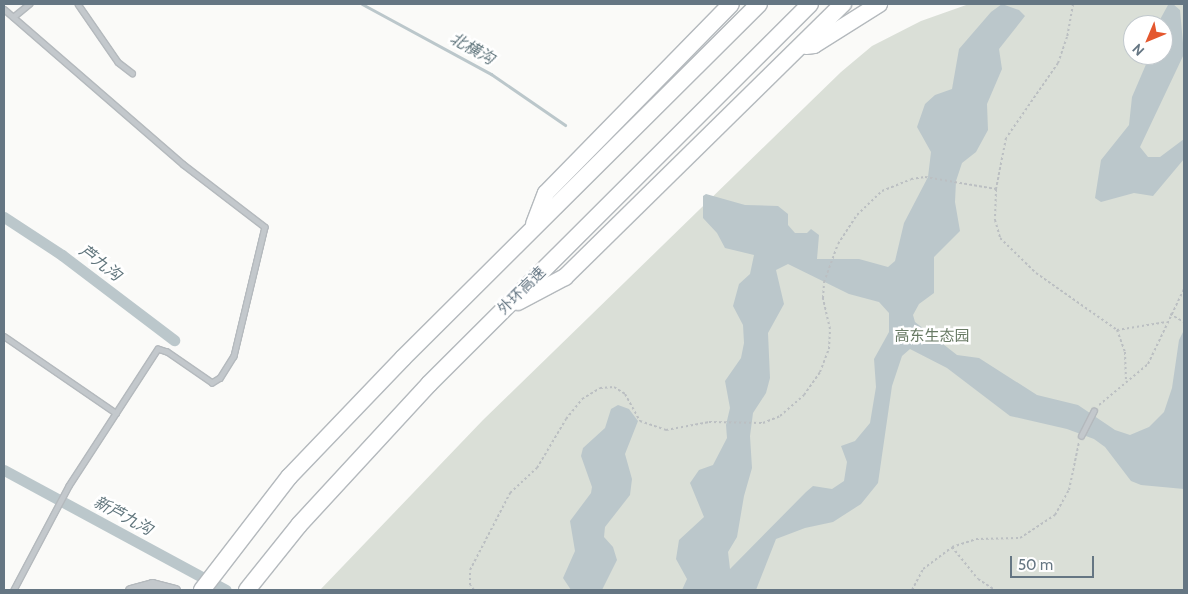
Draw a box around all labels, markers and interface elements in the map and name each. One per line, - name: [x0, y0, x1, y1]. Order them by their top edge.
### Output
- north arrow: [1123, 15, 1173, 65]
- water label: 北横沟: [446, 29, 498, 69]
- text: N: [1128, 40, 1148, 60]
- water label: 芦九沟: [75, 241, 125, 285]
- street label: 外环高速: [494, 263, 550, 319]
- park label: 高东生态园: [895, 328, 969, 346]
- water label: 新芦九沟: [90, 493, 156, 539]
- scale bar: [1013, 546, 1097, 578]
- text: 50 m: [1018, 556, 1053, 574]

